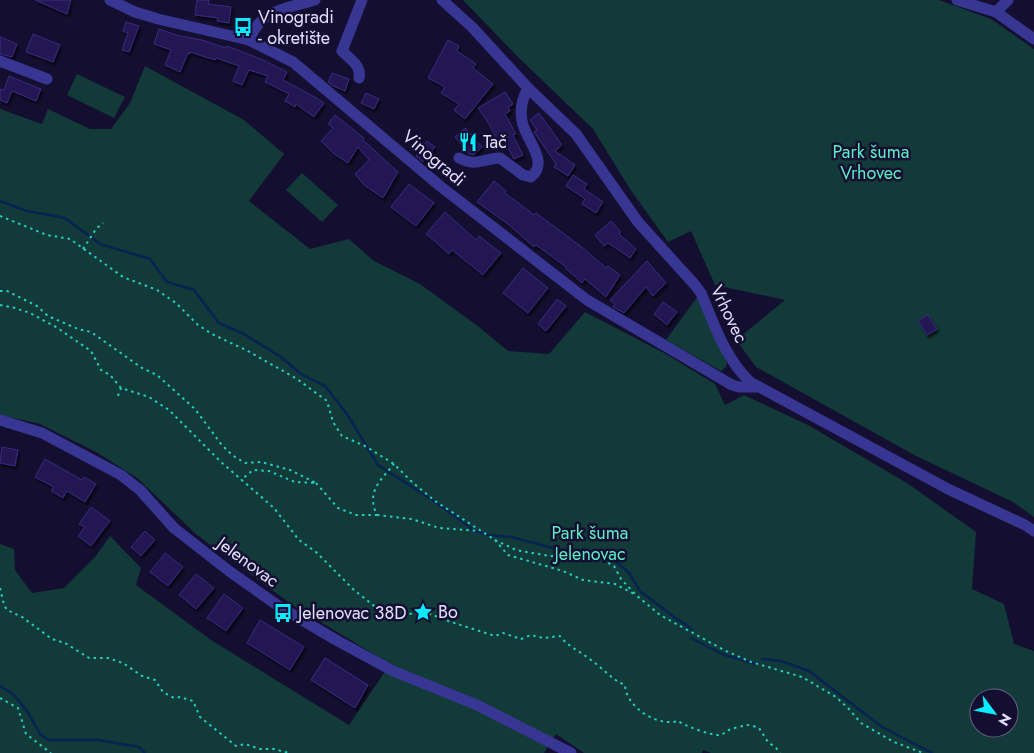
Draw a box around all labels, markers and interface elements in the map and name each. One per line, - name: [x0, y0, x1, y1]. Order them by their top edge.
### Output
- place label: Vinogradi - okretište: [258, 4, 334, 51]
- bus stop icon: Vinogradi - okretište: [232, 16, 254, 38]
- street label: Vinogradi: [397, 124, 471, 192]
- place label: Tač: [483, 129, 507, 155]
- restaurant icon: Tač: [457, 131, 479, 153]
- park label: Park šuma Vrhovec: [833, 139, 909, 186]
- street label: Vrhovec: [704, 281, 754, 347]
- park label: Park šuma Jelenovac: [552, 520, 628, 567]
- street label: Jelenovac: [210, 529, 284, 593]
- place label: Bo: [438, 599, 458, 625]
- place label: Jelenovac 38D: [296, 600, 407, 626]
- place icon: Bo: [412, 601, 434, 623]
- bus stop icon: Jelenovac 38D: [272, 602, 294, 624]
- north arrow: [969, 688, 1019, 738]
- text: N: [994, 710, 1016, 730]

